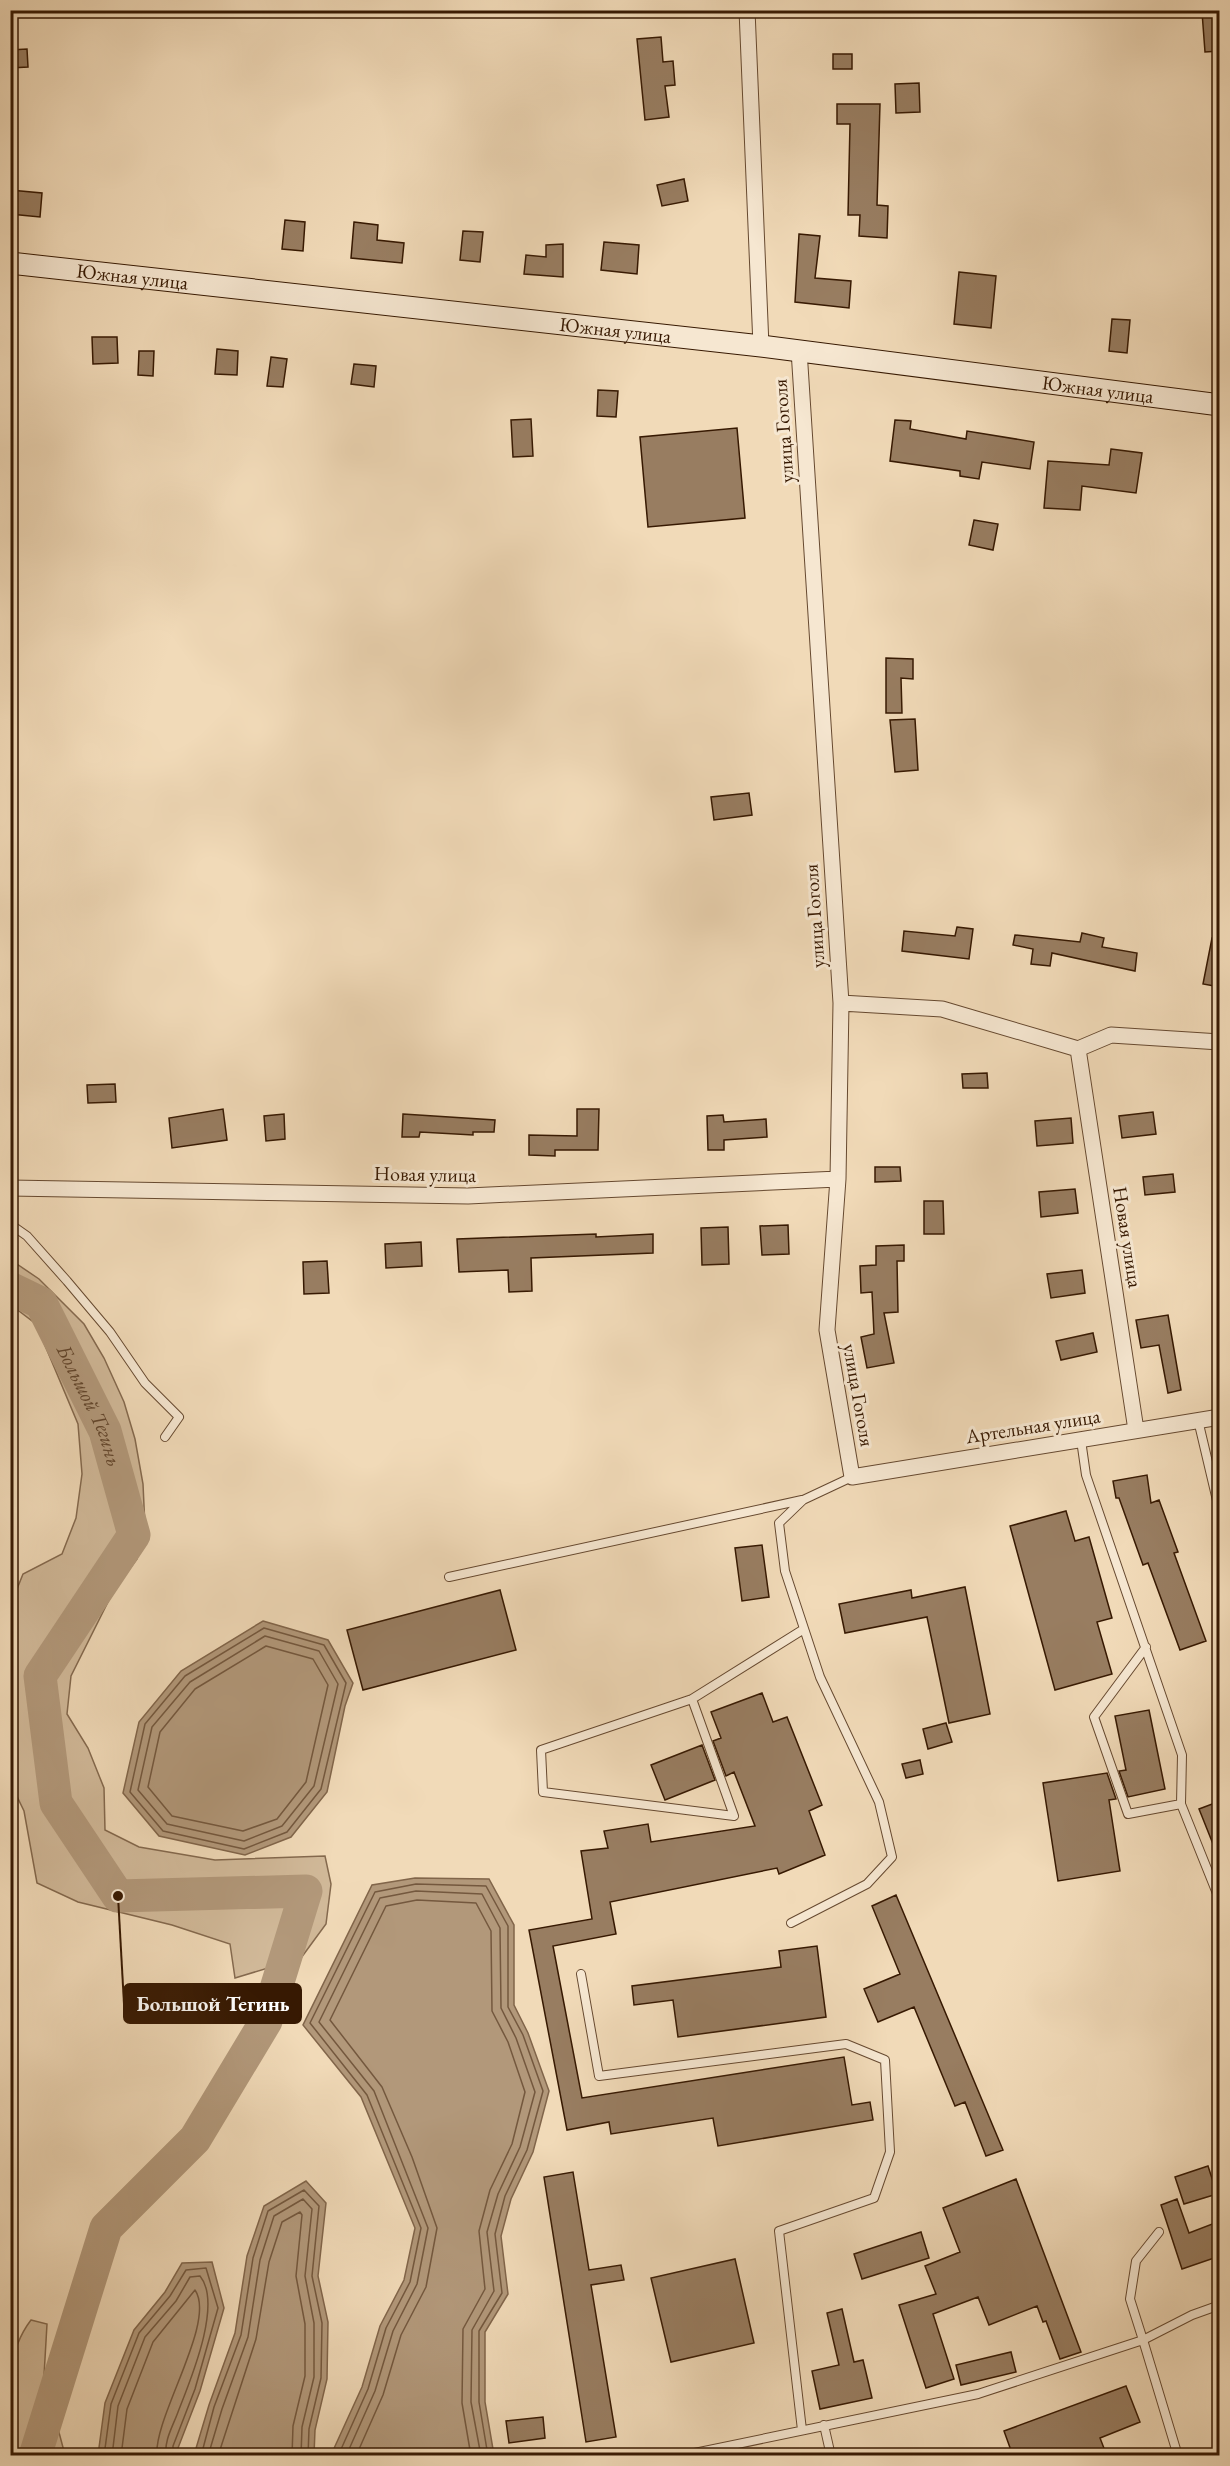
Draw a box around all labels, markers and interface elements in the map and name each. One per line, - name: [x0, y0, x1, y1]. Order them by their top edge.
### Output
- street label: Южная улица: [75, 257, 190, 296]
- street label: Южная улица: [558, 311, 673, 349]
- street label: Южная улица: [1040, 369, 1155, 409]
- street label: улица Гоголя: [766, 378, 800, 484]
- street label: улица Гоголя: [797, 863, 831, 969]
- street label: Новая улица: [374, 1160, 476, 1188]
- street label: Новая улица: [1107, 1184, 1149, 1290]
- water label: Большой Тегинь: [50, 1339, 128, 1469]
- street label: улица Гоголя: [837, 1341, 881, 1449]
- street label: Артельная улица: [963, 1403, 1102, 1450]
- callout: Большой Тегинь: [124, 1984, 301, 2023]
- text: Большой Тегинь: [136, 1990, 290, 2017]

